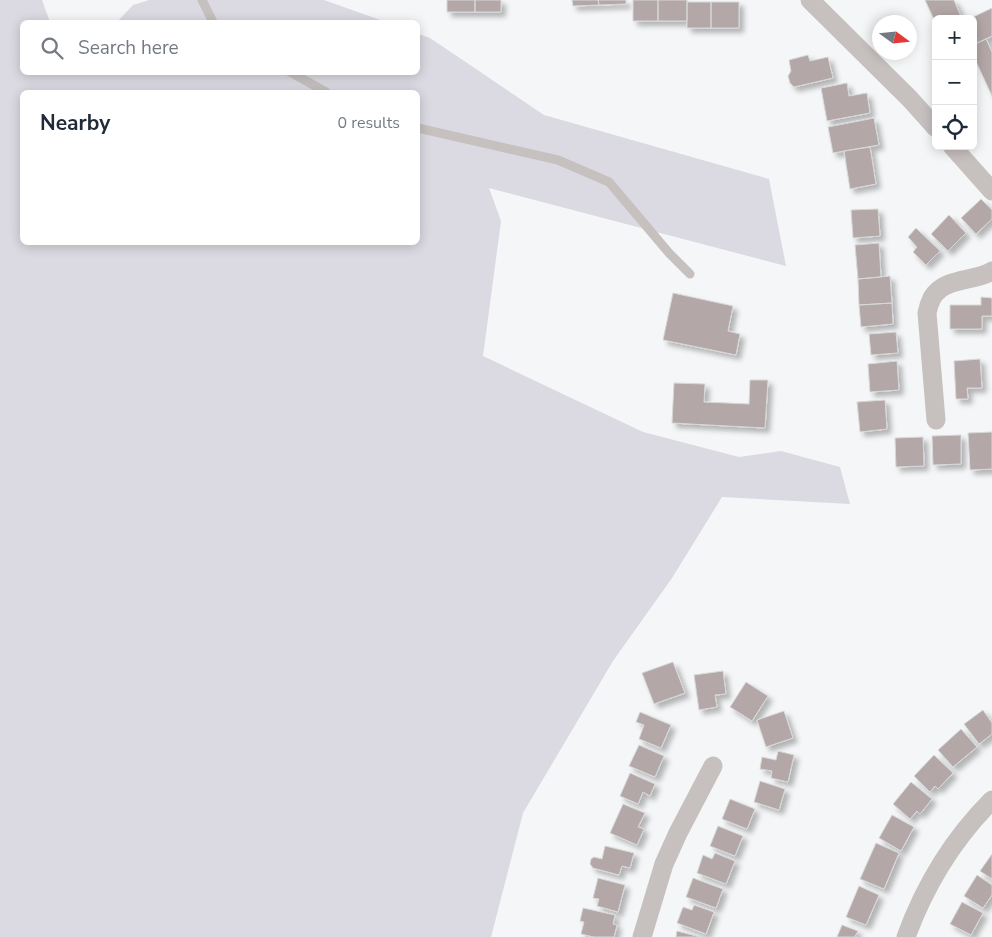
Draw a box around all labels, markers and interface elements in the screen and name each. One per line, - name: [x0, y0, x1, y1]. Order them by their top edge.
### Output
- north arrow: [872, 15, 917, 60]
- map controls: [932, 15, 977, 150]
- button: +: [932, 15, 977, 60]
- search box: [20, 20, 420, 75]
- icon: search: [38, 34, 66, 62]
- text: Search here: [78, 35, 179, 61]
- button: −: [932, 60, 977, 105]
- button: locate: [932, 105, 977, 150]
- text: Nearby: [40, 109, 110, 137]
- text: 0 results: [338, 112, 400, 134]

